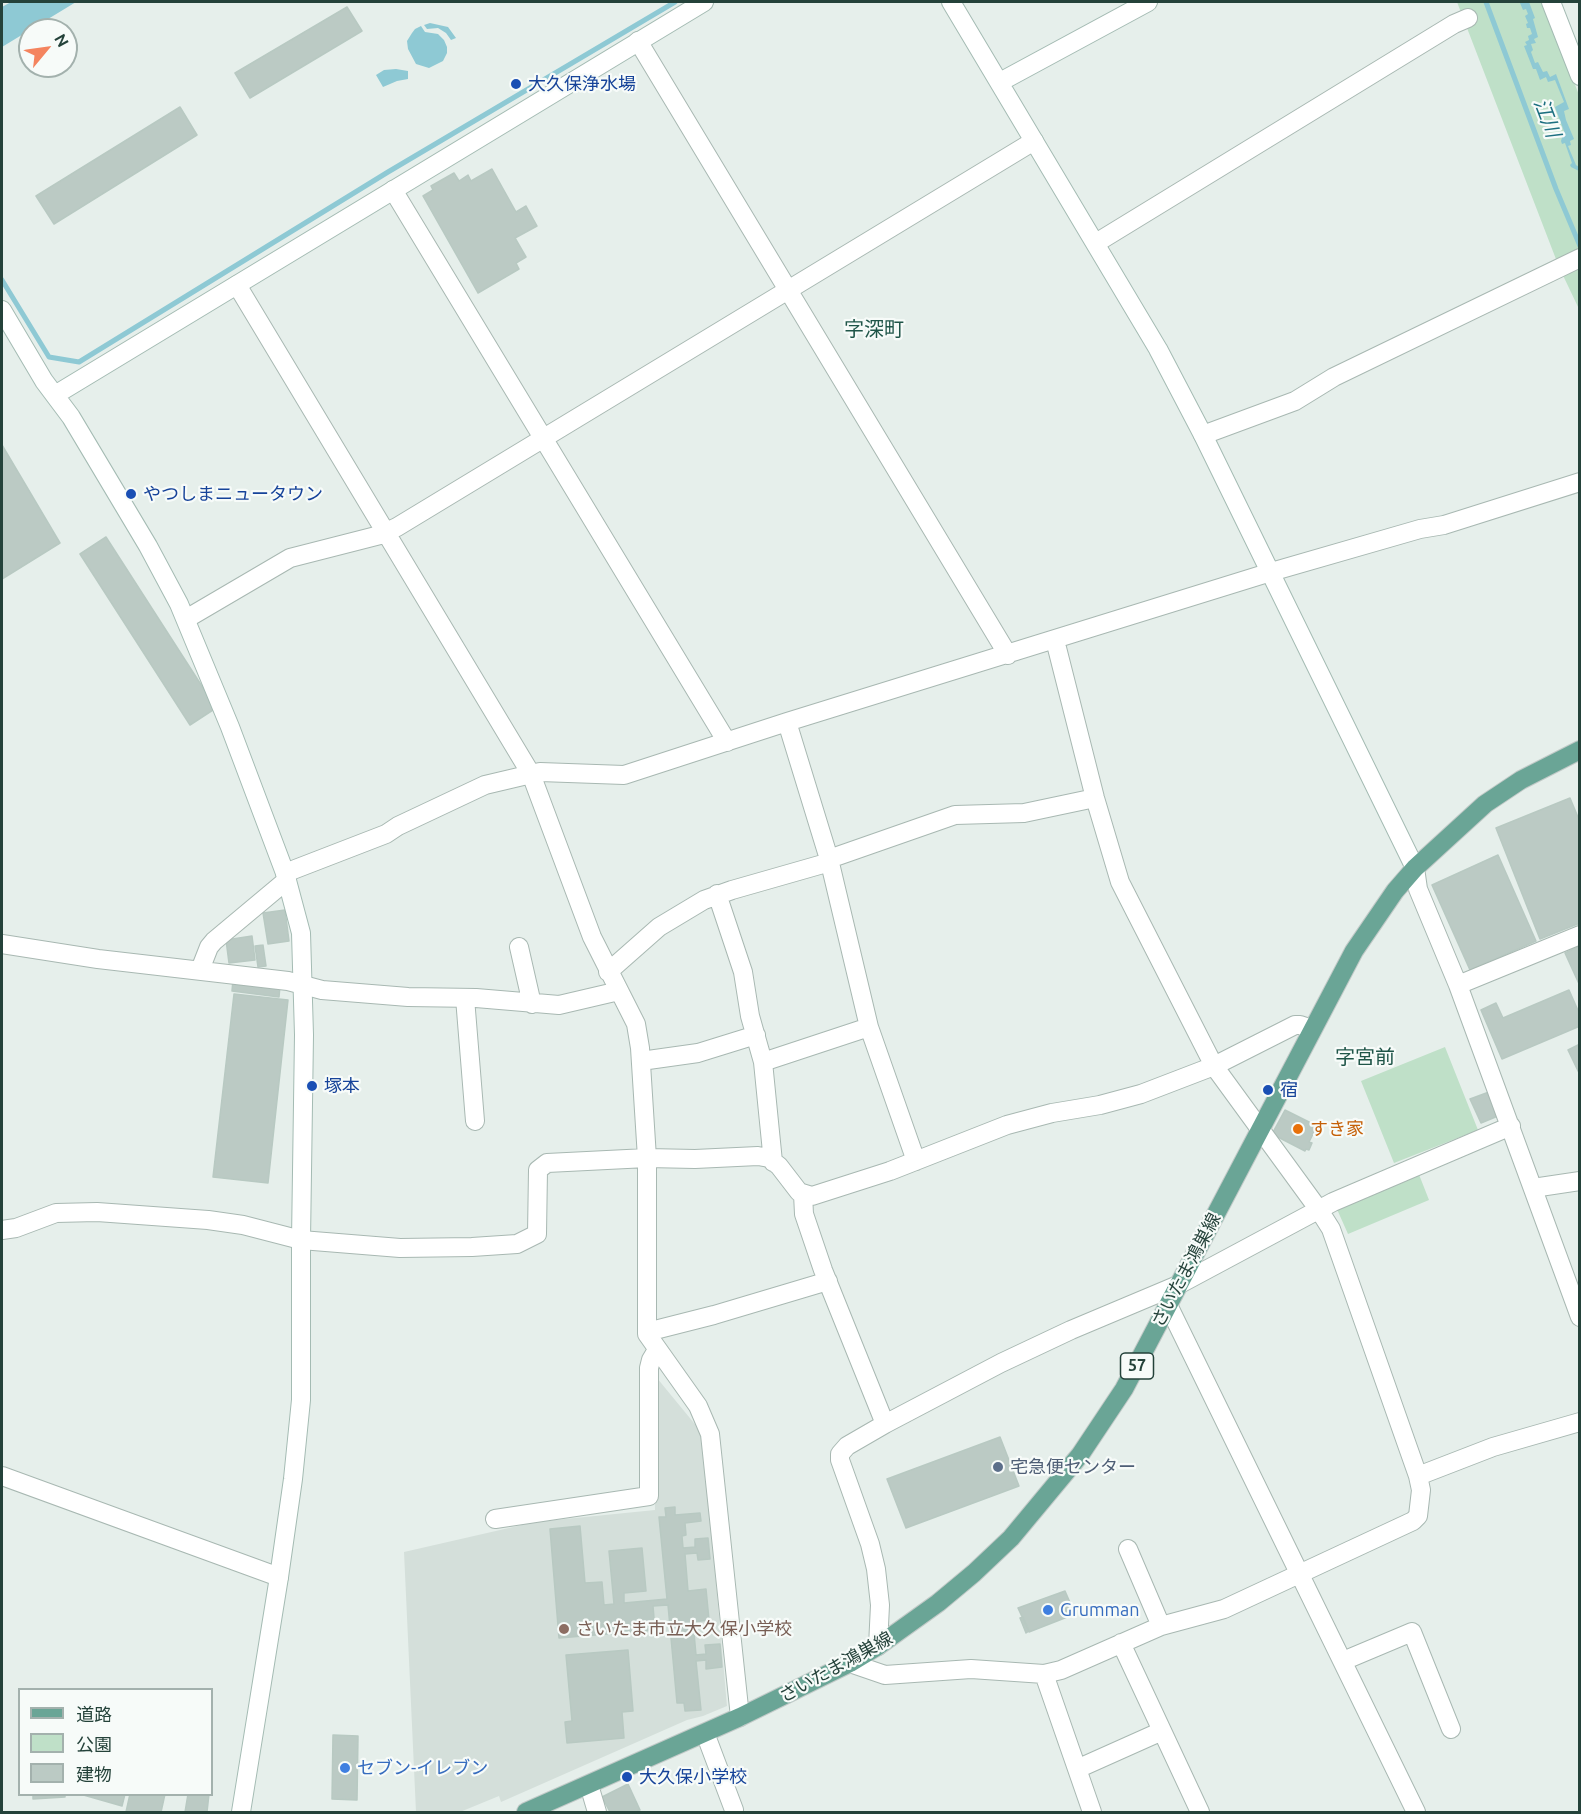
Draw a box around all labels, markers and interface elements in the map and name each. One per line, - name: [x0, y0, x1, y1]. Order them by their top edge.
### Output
- north arrow: [18, 18, 78, 78]
- text: N: [51, 31, 73, 50]
- place label: 大久保浄水場: [528, 73, 636, 95]
- marker: 大久保浄水場: [509, 77, 523, 91]
- water label: 江川: [1529, 95, 1565, 141]
- district label: 字深町: [844, 317, 904, 341]
- place label: やつしまニュータウン: [143, 483, 323, 505]
- marker: やつしまニュータウン: [124, 487, 138, 501]
- district label: 字宮前: [1335, 1045, 1395, 1069]
- place label: 塚本: [324, 1075, 360, 1097]
- marker: 塚本: [305, 1079, 319, 1093]
- place label: 宿: [1280, 1079, 1298, 1101]
- marker: 宿: [1261, 1083, 1275, 1097]
- place label: すき家: [1310, 1118, 1364, 1140]
- marker: すき家: [1291, 1122, 1305, 1136]
- street label: さいたま鴻巣線: [1147, 1209, 1225, 1331]
- road number: 57: [1120, 1353, 1154, 1379]
- place label: 宅急便センター: [1010, 1456, 1136, 1478]
- marker: 宅急便センター: [991, 1460, 1005, 1474]
- place label: Grumman: [1060, 1599, 1140, 1621]
- marker: Grumman: [1041, 1603, 1055, 1617]
- place label: さいたま市立大久保小学校: [576, 1618, 792, 1640]
- marker: さいたま市立大久保小学校: [557, 1622, 571, 1636]
- street label: さいたま鴻巣線: [776, 1627, 896, 1707]
- legend: [18, 1688, 213, 1796]
- text: 道路: [76, 1704, 112, 1724]
- text: 公園: [76, 1734, 112, 1754]
- place label: セブン-イレブン: [357, 1757, 488, 1779]
- marker: セブン-イレブン: [338, 1761, 352, 1775]
- text: 建物: [76, 1764, 112, 1784]
- place label: 大久保小学校: [639, 1766, 747, 1788]
- marker: 大久保小学校: [620, 1770, 634, 1784]

